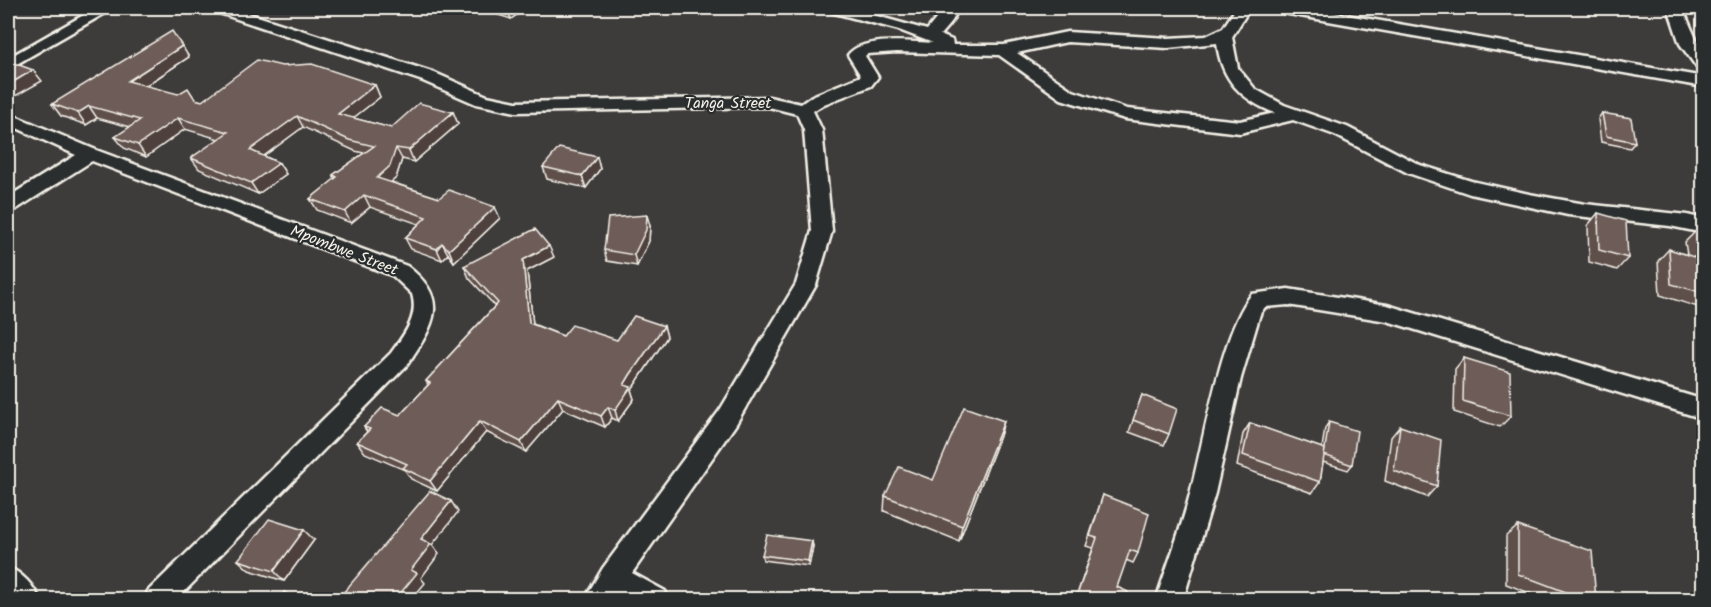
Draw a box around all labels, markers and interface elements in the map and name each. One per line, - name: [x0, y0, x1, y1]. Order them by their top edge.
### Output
- street label: Tanga Street: [685, 91, 772, 116]
- street label: Mpombwe Street: [286, 219, 402, 283]

